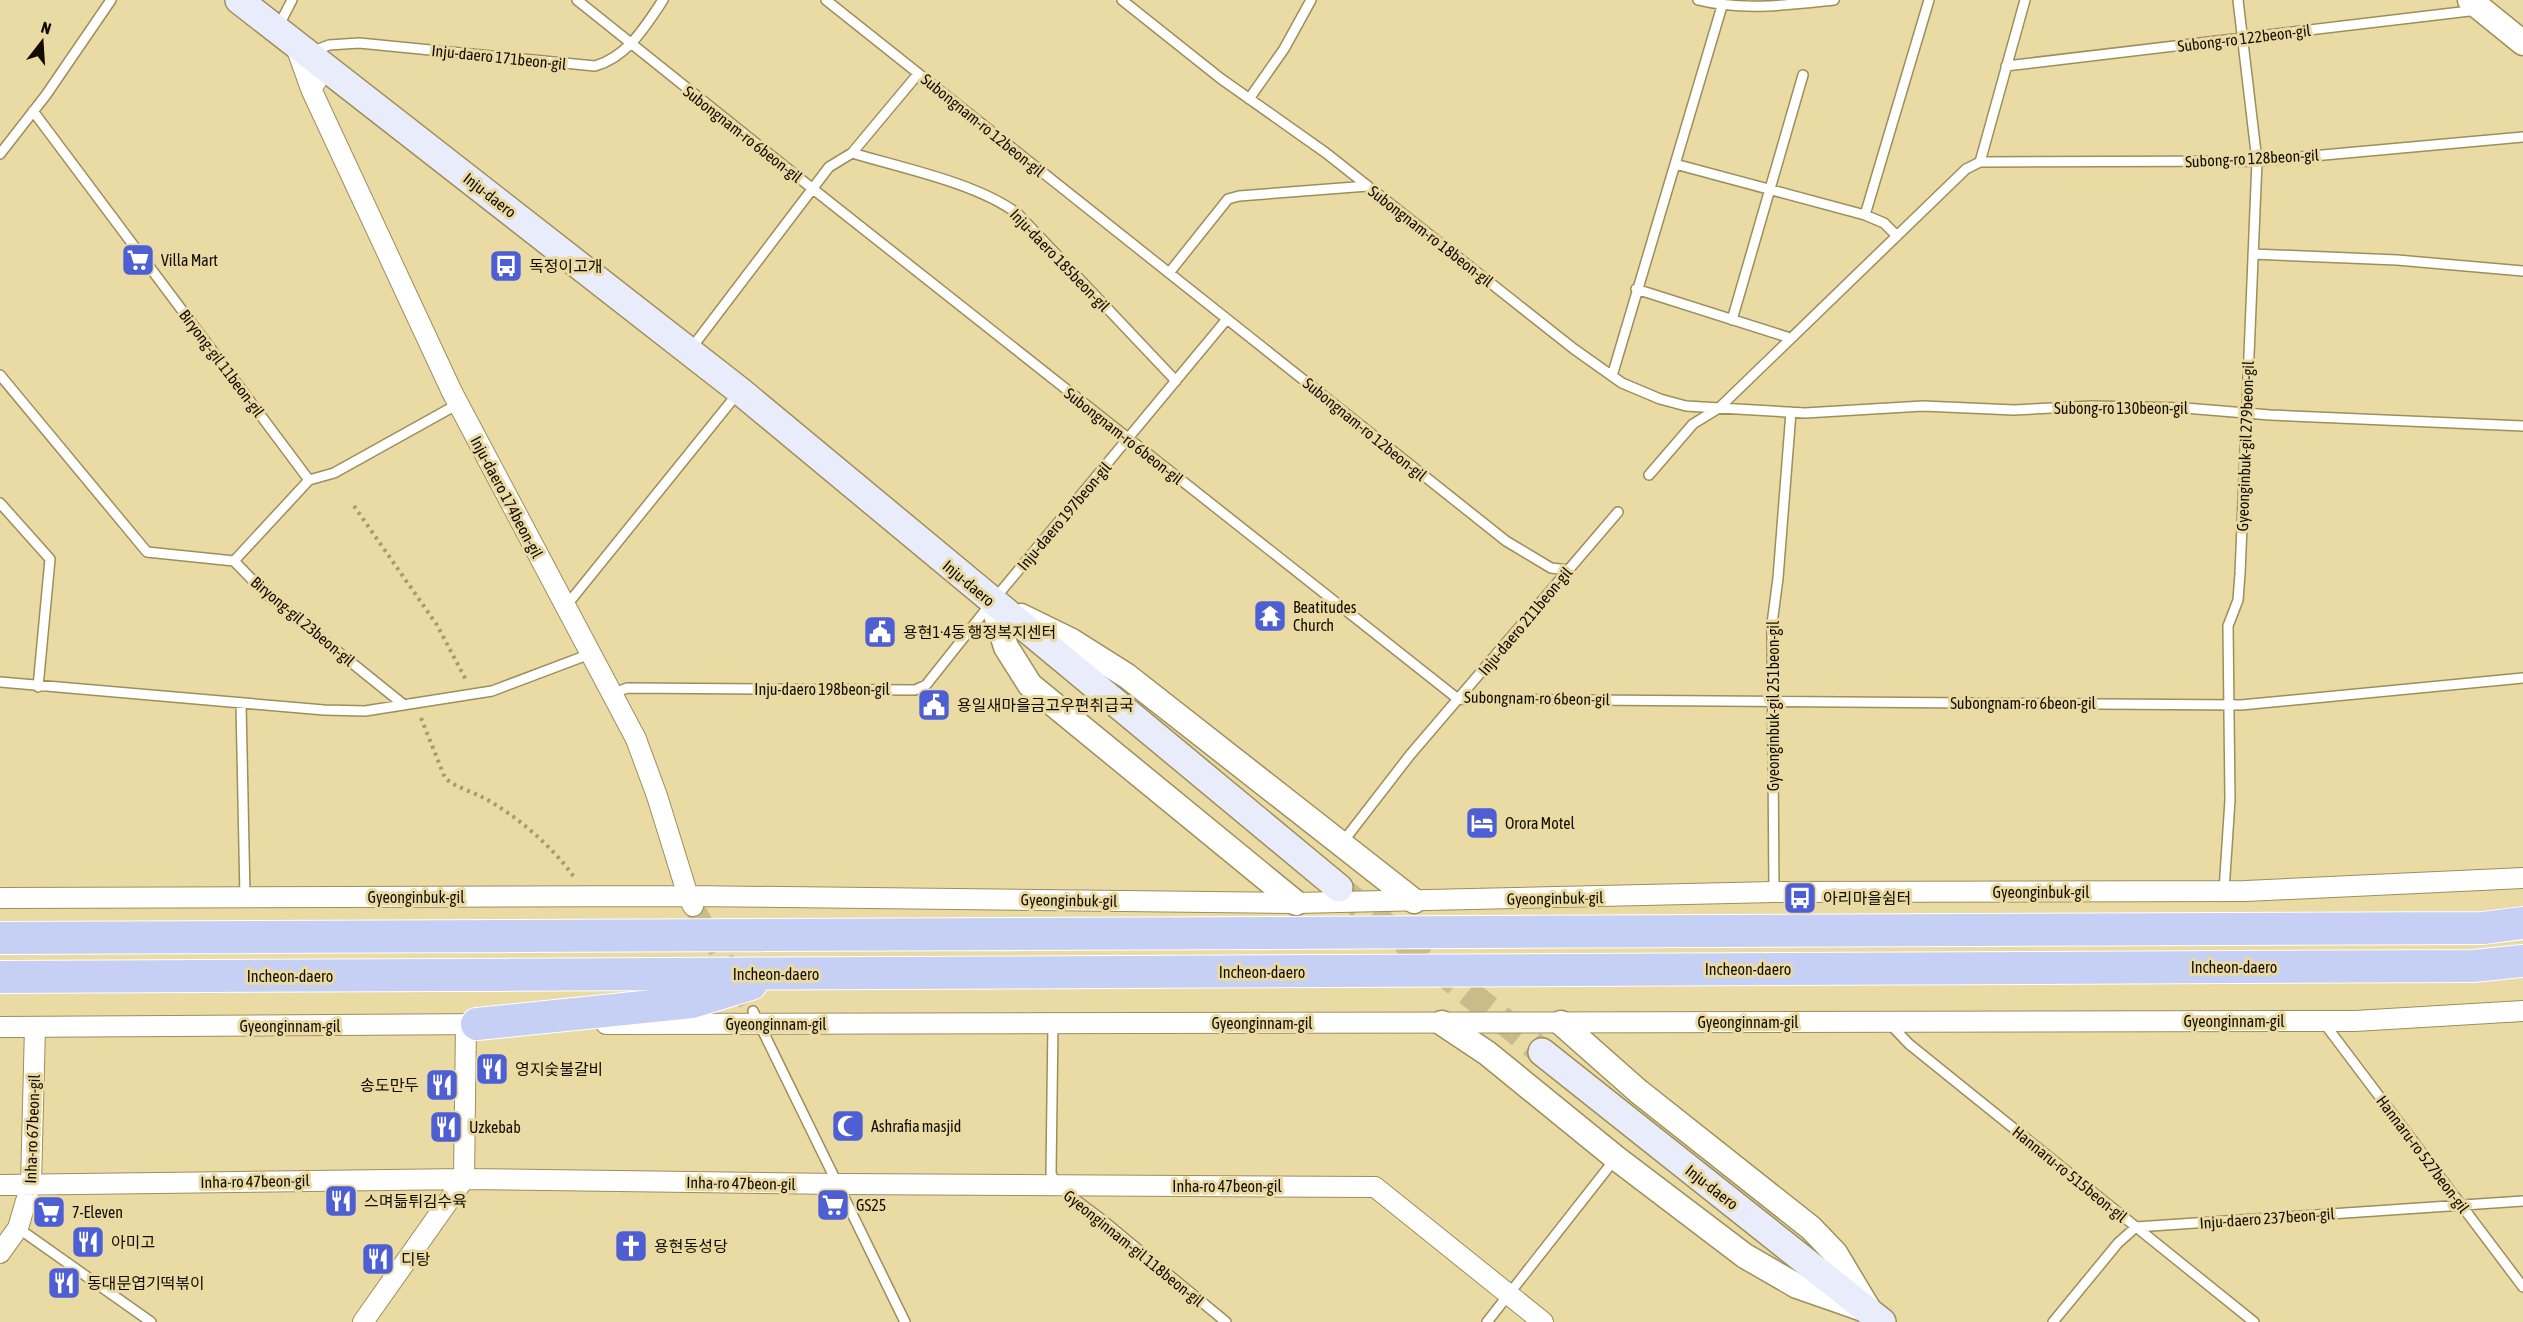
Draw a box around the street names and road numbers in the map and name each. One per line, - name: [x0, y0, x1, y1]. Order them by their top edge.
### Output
- street label: Subong-ro 122beon-gil: [2176, 21, 2312, 56]
- street label: Inju-daero 171beon-gil: [431, 41, 568, 74]
- street label: Subongnam-ro 12beon-gil: [917, 70, 1049, 181]
- street label: Subongnam-ro 6beon-gil: [679, 82, 807, 187]
- street label: Subong-ro 128beon-gil: [2185, 145, 2320, 171]
- street label: Inju-daero: [460, 169, 520, 222]
- street label: Subongnam-ro 18beon-gil: [1364, 182, 1498, 292]
- street label: Inju-daero 185beon-gil: [1006, 205, 1114, 316]
- street label: Biryong-gil 11beon-gil: [175, 306, 269, 421]
- street label: Gyeonginbuk-gil 279beon-gil: [2233, 360, 2258, 532]
- street label: Subongnam-ro 12beon-gil: [1299, 374, 1431, 485]
- street label: Subongnam-ro 6beon-gil: [1060, 384, 1188, 489]
- street label: Subong-ro 130beon-gil: [2054, 399, 2189, 418]
- street label: Inju-daero 174beon-gil: [466, 433, 547, 562]
- street label: Inju-daero 197beon-gil: [1014, 458, 1116, 574]
- street label: Inju-daero: [939, 556, 998, 611]
- street label: Inju-daero 211beon-gil: [1475, 563, 1577, 679]
- street label: Biryong-gil 23beon-gil: [247, 572, 359, 671]
- street label: Gyeonginbuk-gil 251beon-gil: [1764, 620, 1783, 791]
- street label: Inju-daero 198beon-gil: [754, 680, 890, 699]
- street label: Subongnam-ro 6beon-gil: [1464, 688, 1611, 709]
- street label: Subongnam-ro 6beon-gil: [1950, 694, 2097, 713]
- street label: Gyeonginbuk-gil: [1993, 883, 2090, 902]
- street label: Gyeonginbuk-gil: [368, 888, 465, 907]
- street label: Gyeonginbuk-gil: [1506, 888, 1604, 909]
- street label: Gyeonginbuk-gil: [1020, 890, 1118, 911]
- street label: Incheon-daero: [2191, 958, 2277, 976]
- street label: Incheon-daero: [1705, 960, 1791, 978]
- street label: Incheon-daero: [1219, 963, 1305, 981]
- street label: Incheon-daero: [733, 965, 819, 983]
- street label: Incheon-daero: [247, 967, 333, 985]
- street label: Gyeonginnam-gil: [2183, 1012, 2285, 1031]
- street label: Gyeonginnam-gil: [1697, 1013, 1799, 1032]
- street label: Gyeonginnam-gil: [1211, 1014, 1313, 1033]
- street label: Gyeonginnam-gil: [725, 1015, 827, 1034]
- street label: Gyeonginnam-gil: [239, 1017, 341, 1036]
- street label: Inha-ro 67beon-gil: [21, 1073, 44, 1184]
- street label: Hannaru-ro 527beon-gil: [2372, 1092, 2473, 1217]
- street label: Hannaru-ro 515beon-gil: [2009, 1122, 2131, 1227]
- street label: Inju-daero: [1682, 1161, 1742, 1214]
- street label: Inha-ro 47beon-gil: [200, 1171, 311, 1192]
- street label: Inha-ro 47beon-gil: [686, 1173, 797, 1194]
- street label: Inha-ro 47beon-gil: [1172, 1177, 1282, 1196]
- street label: Gyeonginnam-gil 118beon-gil: [1060, 1186, 1208, 1311]
- street label: Inju-daero 237beon-gil: [2199, 1204, 2336, 1233]

